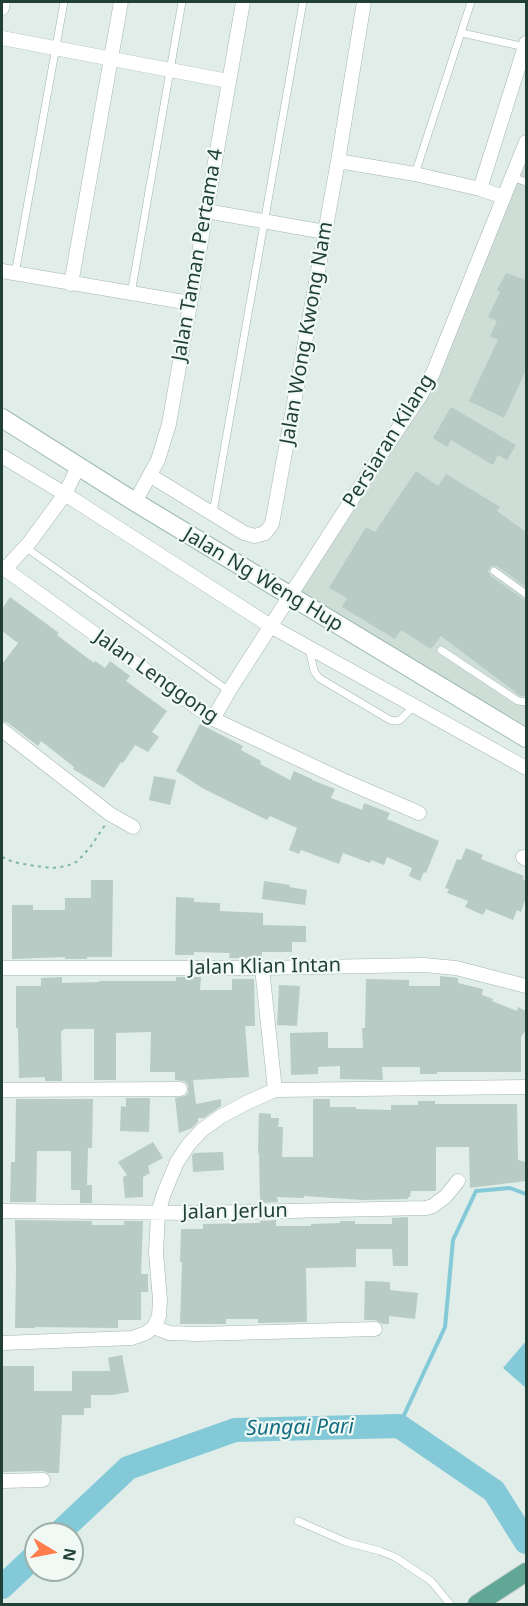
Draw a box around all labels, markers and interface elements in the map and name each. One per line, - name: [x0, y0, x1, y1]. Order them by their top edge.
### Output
- street label: Jalan Taman Pertama 4: [167, 147, 229, 363]
- street label: Jalan Wong Kwong Nam: [276, 220, 338, 446]
- street label: Persiaran Kilang: [338, 370, 440, 512]
- street label: Jalan Ng Weng Hup: [179, 523, 347, 637]
- street label: Jalan Lenggong: [89, 625, 223, 729]
- street label: Jalan Klian Intan: [189, 954, 341, 980]
- street label: Jalan Jerlun: [182, 1199, 288, 1225]
- water label: Sungai Pari: [246, 1414, 354, 1442]
- north arrow: [24, 1522, 84, 1582]
- text: N: [58, 1546, 82, 1563]

